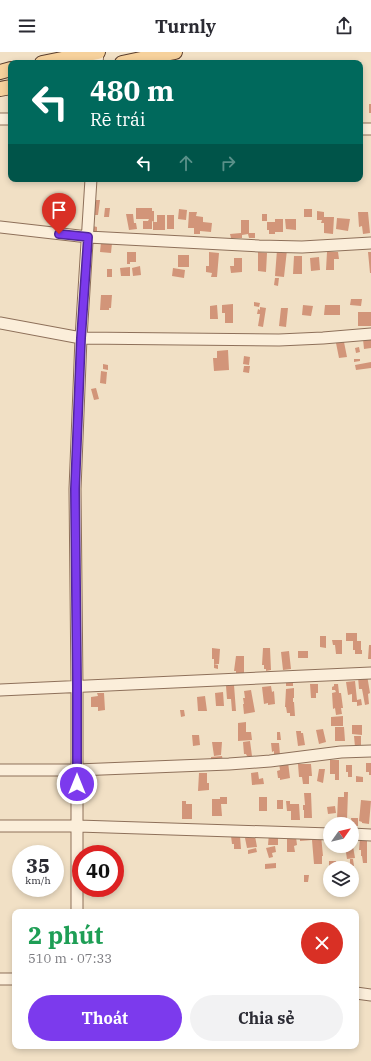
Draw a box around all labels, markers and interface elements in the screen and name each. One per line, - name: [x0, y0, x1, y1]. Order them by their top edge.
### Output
- icon: menu: [16, 15, 38, 37]
- text: Turnly: [155, 15, 216, 38]
- icon: share: [333, 15, 355, 37]
- text: 480 m: [90, 72, 174, 109]
- icon: left: [24, 76, 76, 128]
- text: Rẽ trái: [90, 108, 145, 131]
- icon: left: [133, 152, 155, 174]
- icon: ahead: [175, 152, 197, 174]
- icon: right: [217, 152, 239, 174]
- pin: [42, 193, 76, 234]
- icon: arrive: [48, 199, 70, 221]
- position arrow: [56, 763, 98, 805]
- north arrow: [323, 817, 359, 853]
- map controls: [323, 817, 359, 897]
- speed limit sign: 40: [72, 845, 124, 897]
- text: 35: [26, 852, 50, 879]
- button: layers: [323, 861, 359, 897]
- text: km/h: [25, 874, 51, 887]
- text: 2 phút: [28, 919, 103, 951]
- button: close: [301, 922, 343, 964]
- text: 510 m · 07:33: [28, 950, 112, 967]
- button: Thoát: [28, 995, 182, 1041]
- button: Chia sẻ: [190, 995, 343, 1041]

